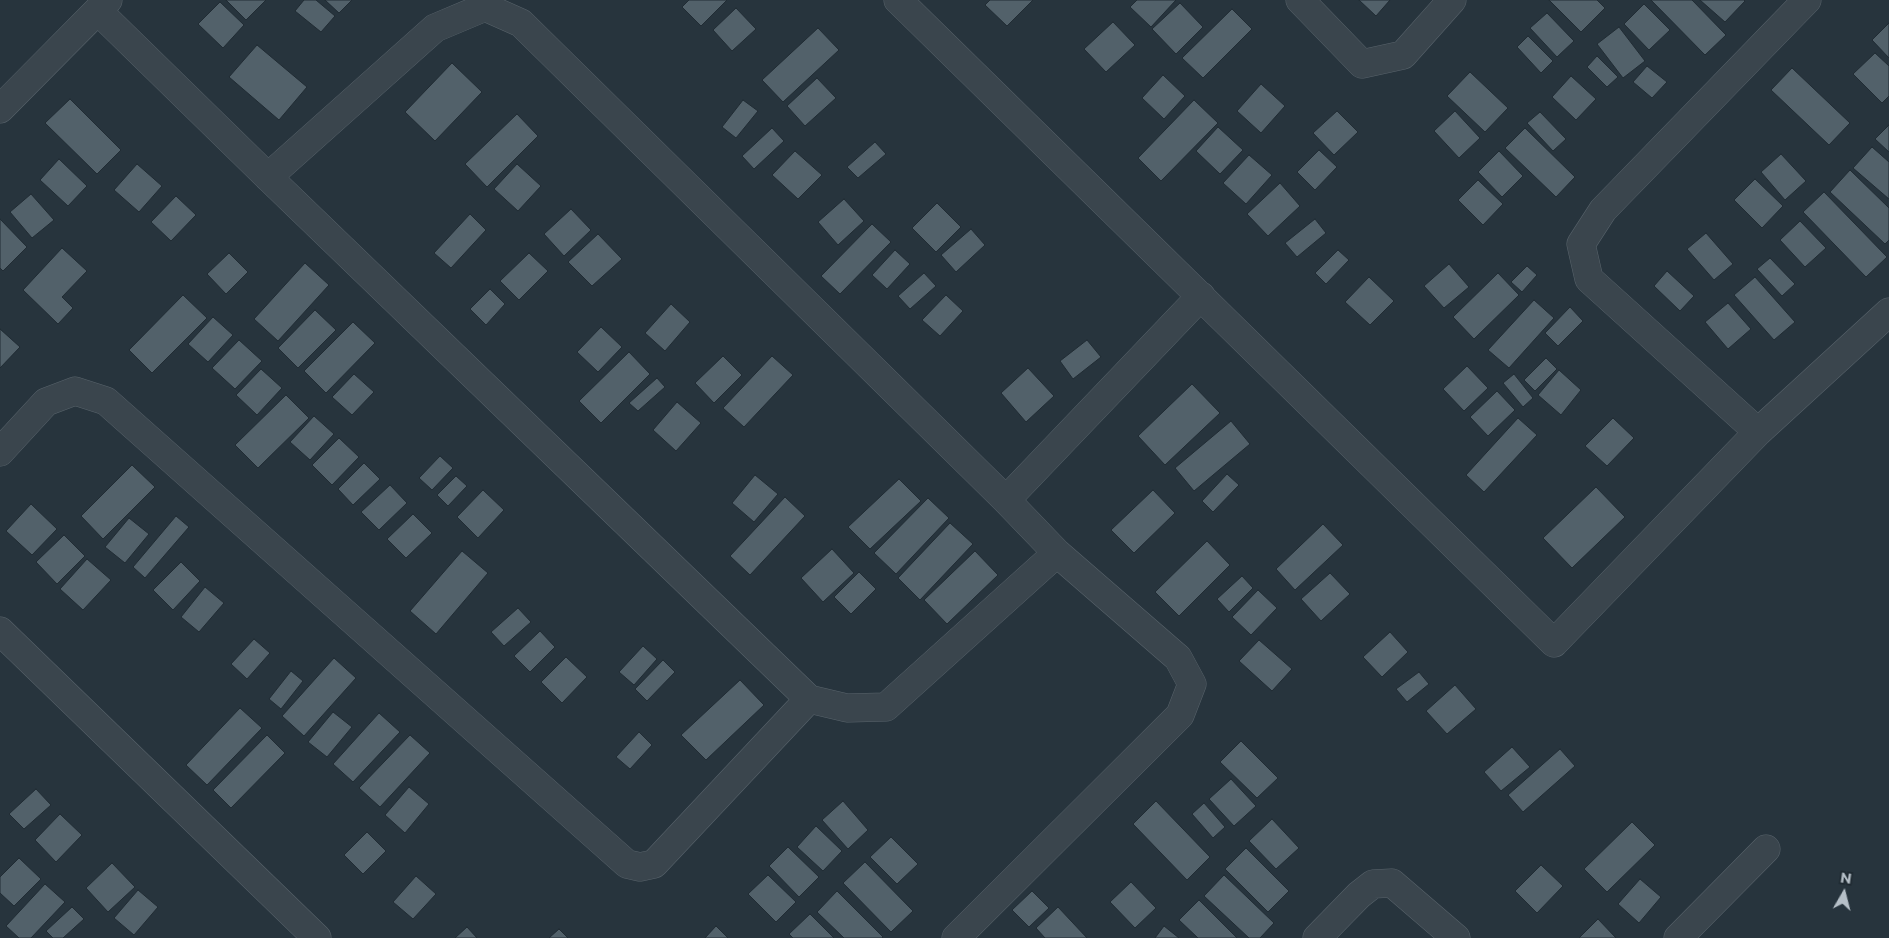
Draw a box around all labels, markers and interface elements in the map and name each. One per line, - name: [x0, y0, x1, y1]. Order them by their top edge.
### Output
- north arrow: [1819, 868, 1869, 918]
- text: N: [1839, 868, 1853, 888]

